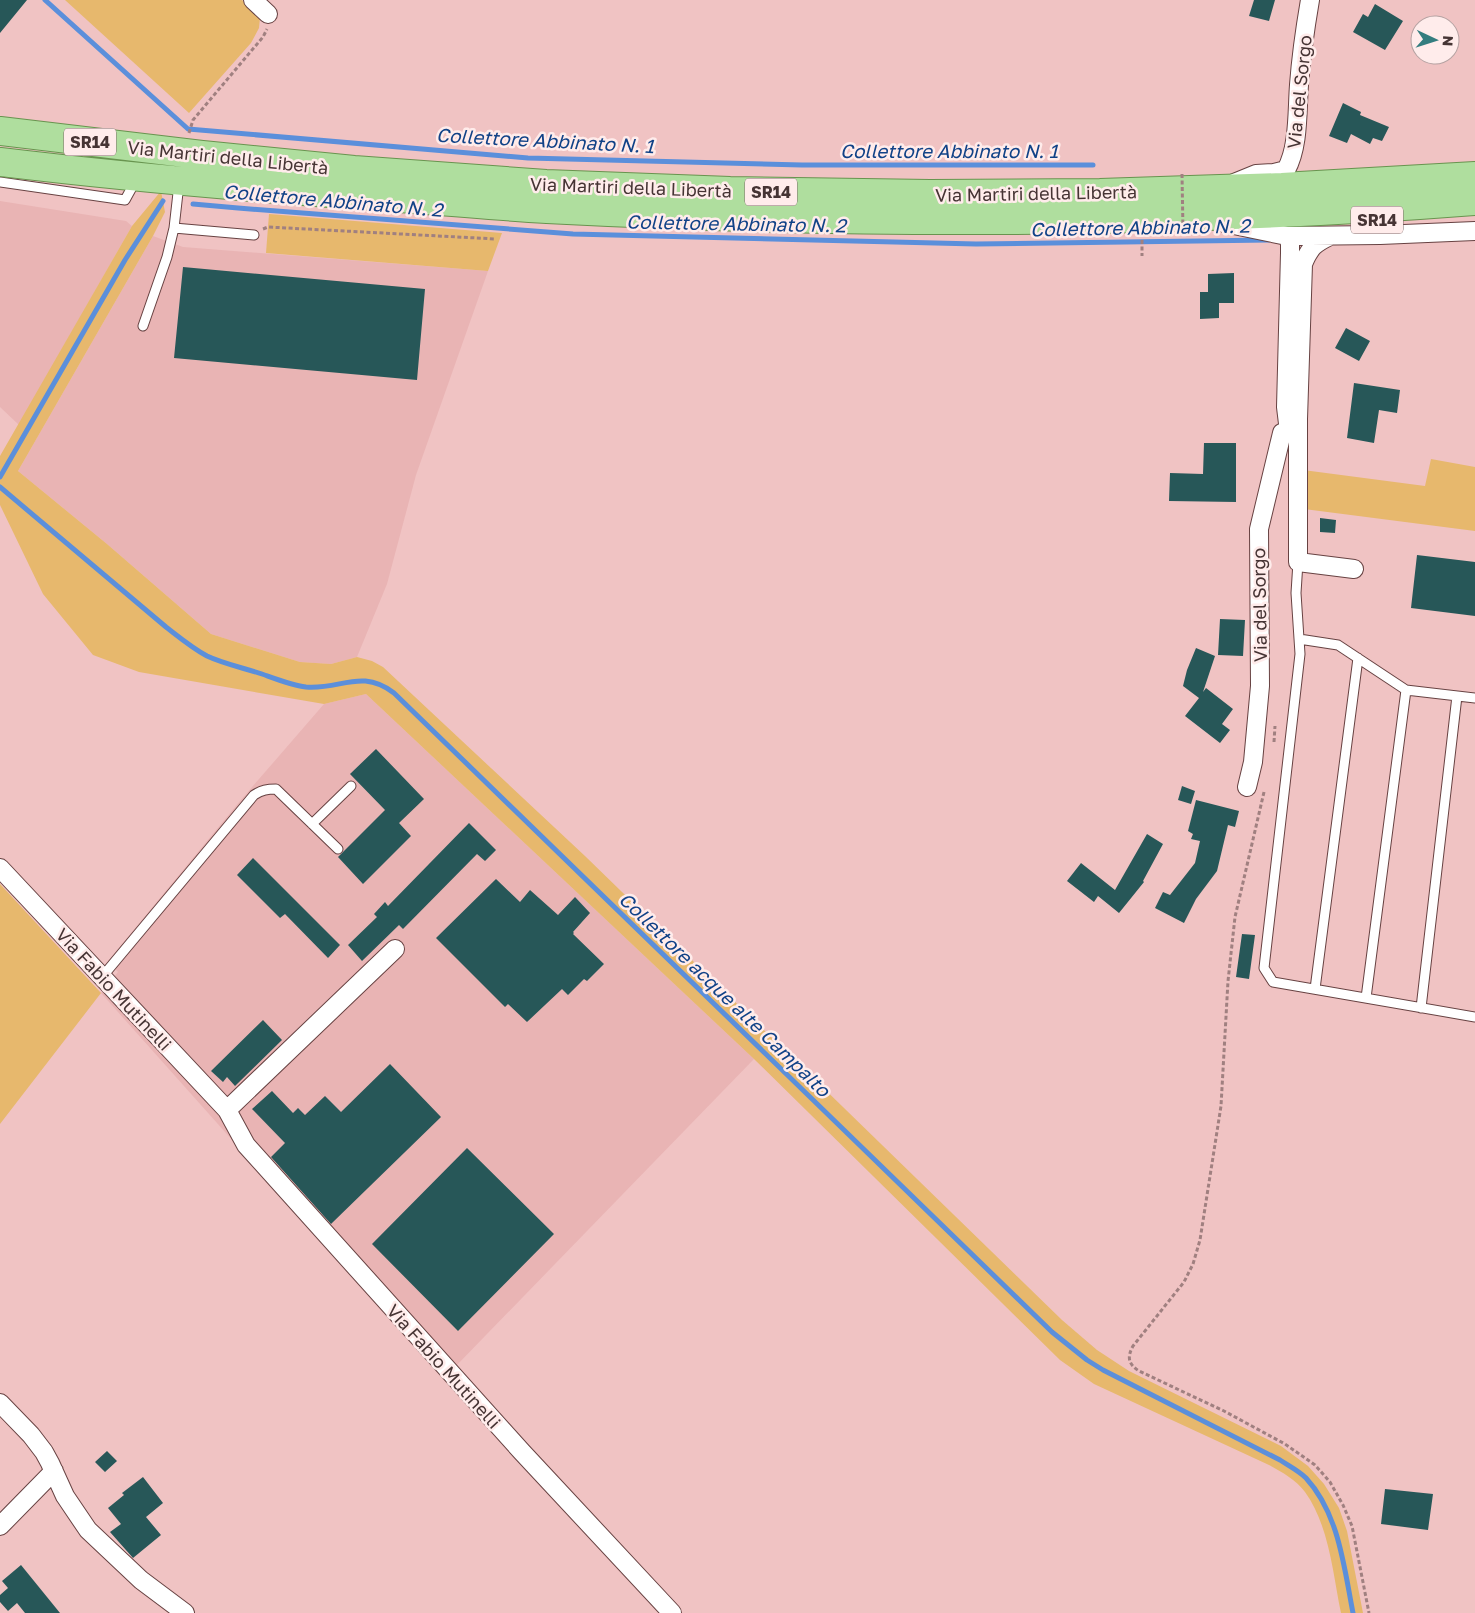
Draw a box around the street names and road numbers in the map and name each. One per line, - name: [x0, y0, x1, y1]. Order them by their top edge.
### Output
- street label: Via del Sorgo: [1282, 34, 1316, 150]
- road number: SR14: [64, 128, 116, 156]
- street label: Via Martiri della Libertà: [126, 136, 330, 178]
- street label: Via Martiri della Libertà: [530, 172, 732, 202]
- road number: SR14: [745, 178, 797, 206]
- street label: Via Martiri della Libertà: [935, 180, 1137, 206]
- road number: SR14: [1351, 206, 1403, 234]
- street label: Via del Sorgo: [1247, 548, 1271, 662]
- street label: Via Fabio Mutinelli: [52, 923, 176, 1055]
- street label: Via Fabio Mutinelli: [382, 1299, 506, 1433]

